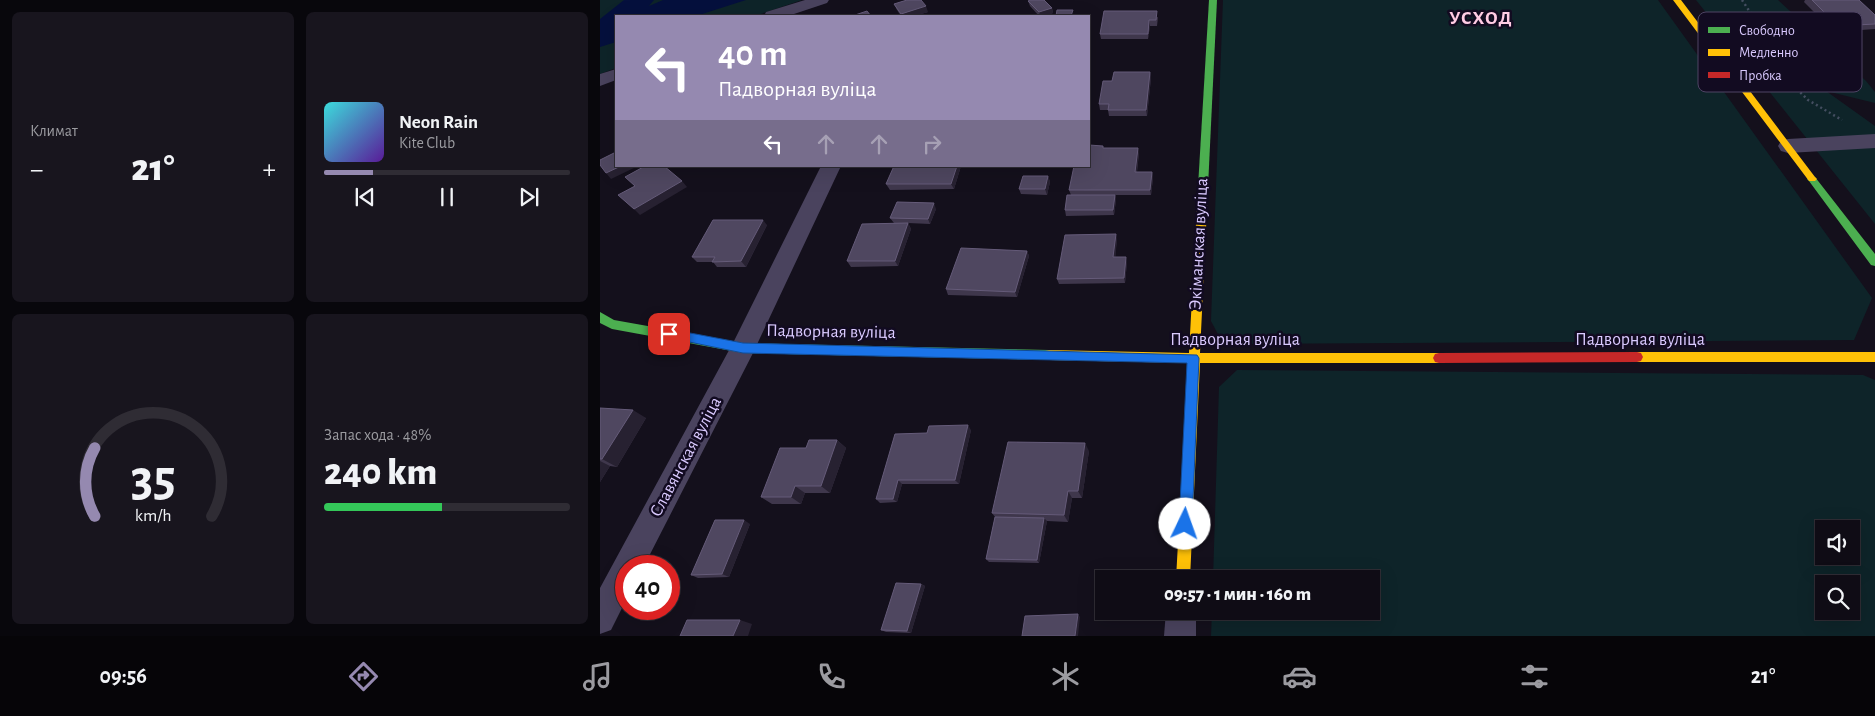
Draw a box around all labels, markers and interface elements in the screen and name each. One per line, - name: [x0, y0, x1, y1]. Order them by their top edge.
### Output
- district label: УСХОД: [1449, 9, 1513, 28]
- legend: [1698, 12, 1862, 92]
- text: Свободно: [1739, 24, 1795, 38]
- icon: left: [635, 35, 700, 100]
- text: 40 m: [718, 37, 787, 72]
- text: Медленно: [1739, 46, 1798, 60]
- text: Пробка: [1739, 69, 1782, 83]
- text: Падворная вуліца: [718, 78, 877, 100]
- text: Neon Rain: [399, 113, 478, 132]
- text: Климат: [30, 123, 78, 139]
- icon: left: [759, 130, 787, 158]
- icon: ahead: [812, 130, 840, 158]
- icon: ahead: [865, 130, 893, 158]
- icon: right: [918, 130, 946, 158]
- text: Kite Club: [399, 135, 455, 151]
- text: 21°: [131, 150, 175, 188]
- text: −: [30, 156, 43, 184]
- text: +: [263, 156, 276, 184]
- street label: Экіманская вуліца: [1187, 178, 1211, 310]
- icon: previous: [351, 183, 379, 211]
- icon: pause: [433, 183, 461, 211]
- icon: next: [515, 183, 543, 211]
- pin: [648, 313, 690, 355]
- icon: arrive: [655, 320, 683, 348]
- street label: Падворная вуліца: [766, 322, 896, 342]
- street label: Падворная вуліца: [1170, 331, 1300, 349]
- street label: Падворная вуліца: [1575, 331, 1705, 349]
- street label: Славянская вуліца: [647, 394, 725, 520]
- text: Запас хода · 48%: [324, 427, 431, 443]
- text: 35: [131, 453, 175, 505]
- text: 240 km: [324, 454, 437, 492]
- position arrow: [1158, 497, 1210, 549]
- text: km/h: [135, 507, 171, 525]
- map controls: [1815, 520, 1860, 620]
- button: sound: [1815, 520, 1860, 565]
- speed limit sign: 40: [615, 555, 680, 620]
- button: search: [1815, 575, 1860, 620]
- text: 09:57 · 1 мин · 160 m: [1164, 585, 1311, 604]
- icon: directions: [346, 659, 381, 694]
- icon: music: [580, 659, 615, 694]
- icon: phone: [814, 659, 849, 694]
- icon: climate: [1048, 659, 1083, 694]
- icon: car: [1282, 659, 1317, 694]
- icon: filters: [1517, 659, 1552, 694]
- text: 09:56: [100, 665, 147, 687]
- text: 21°: [1751, 665, 1775, 687]

